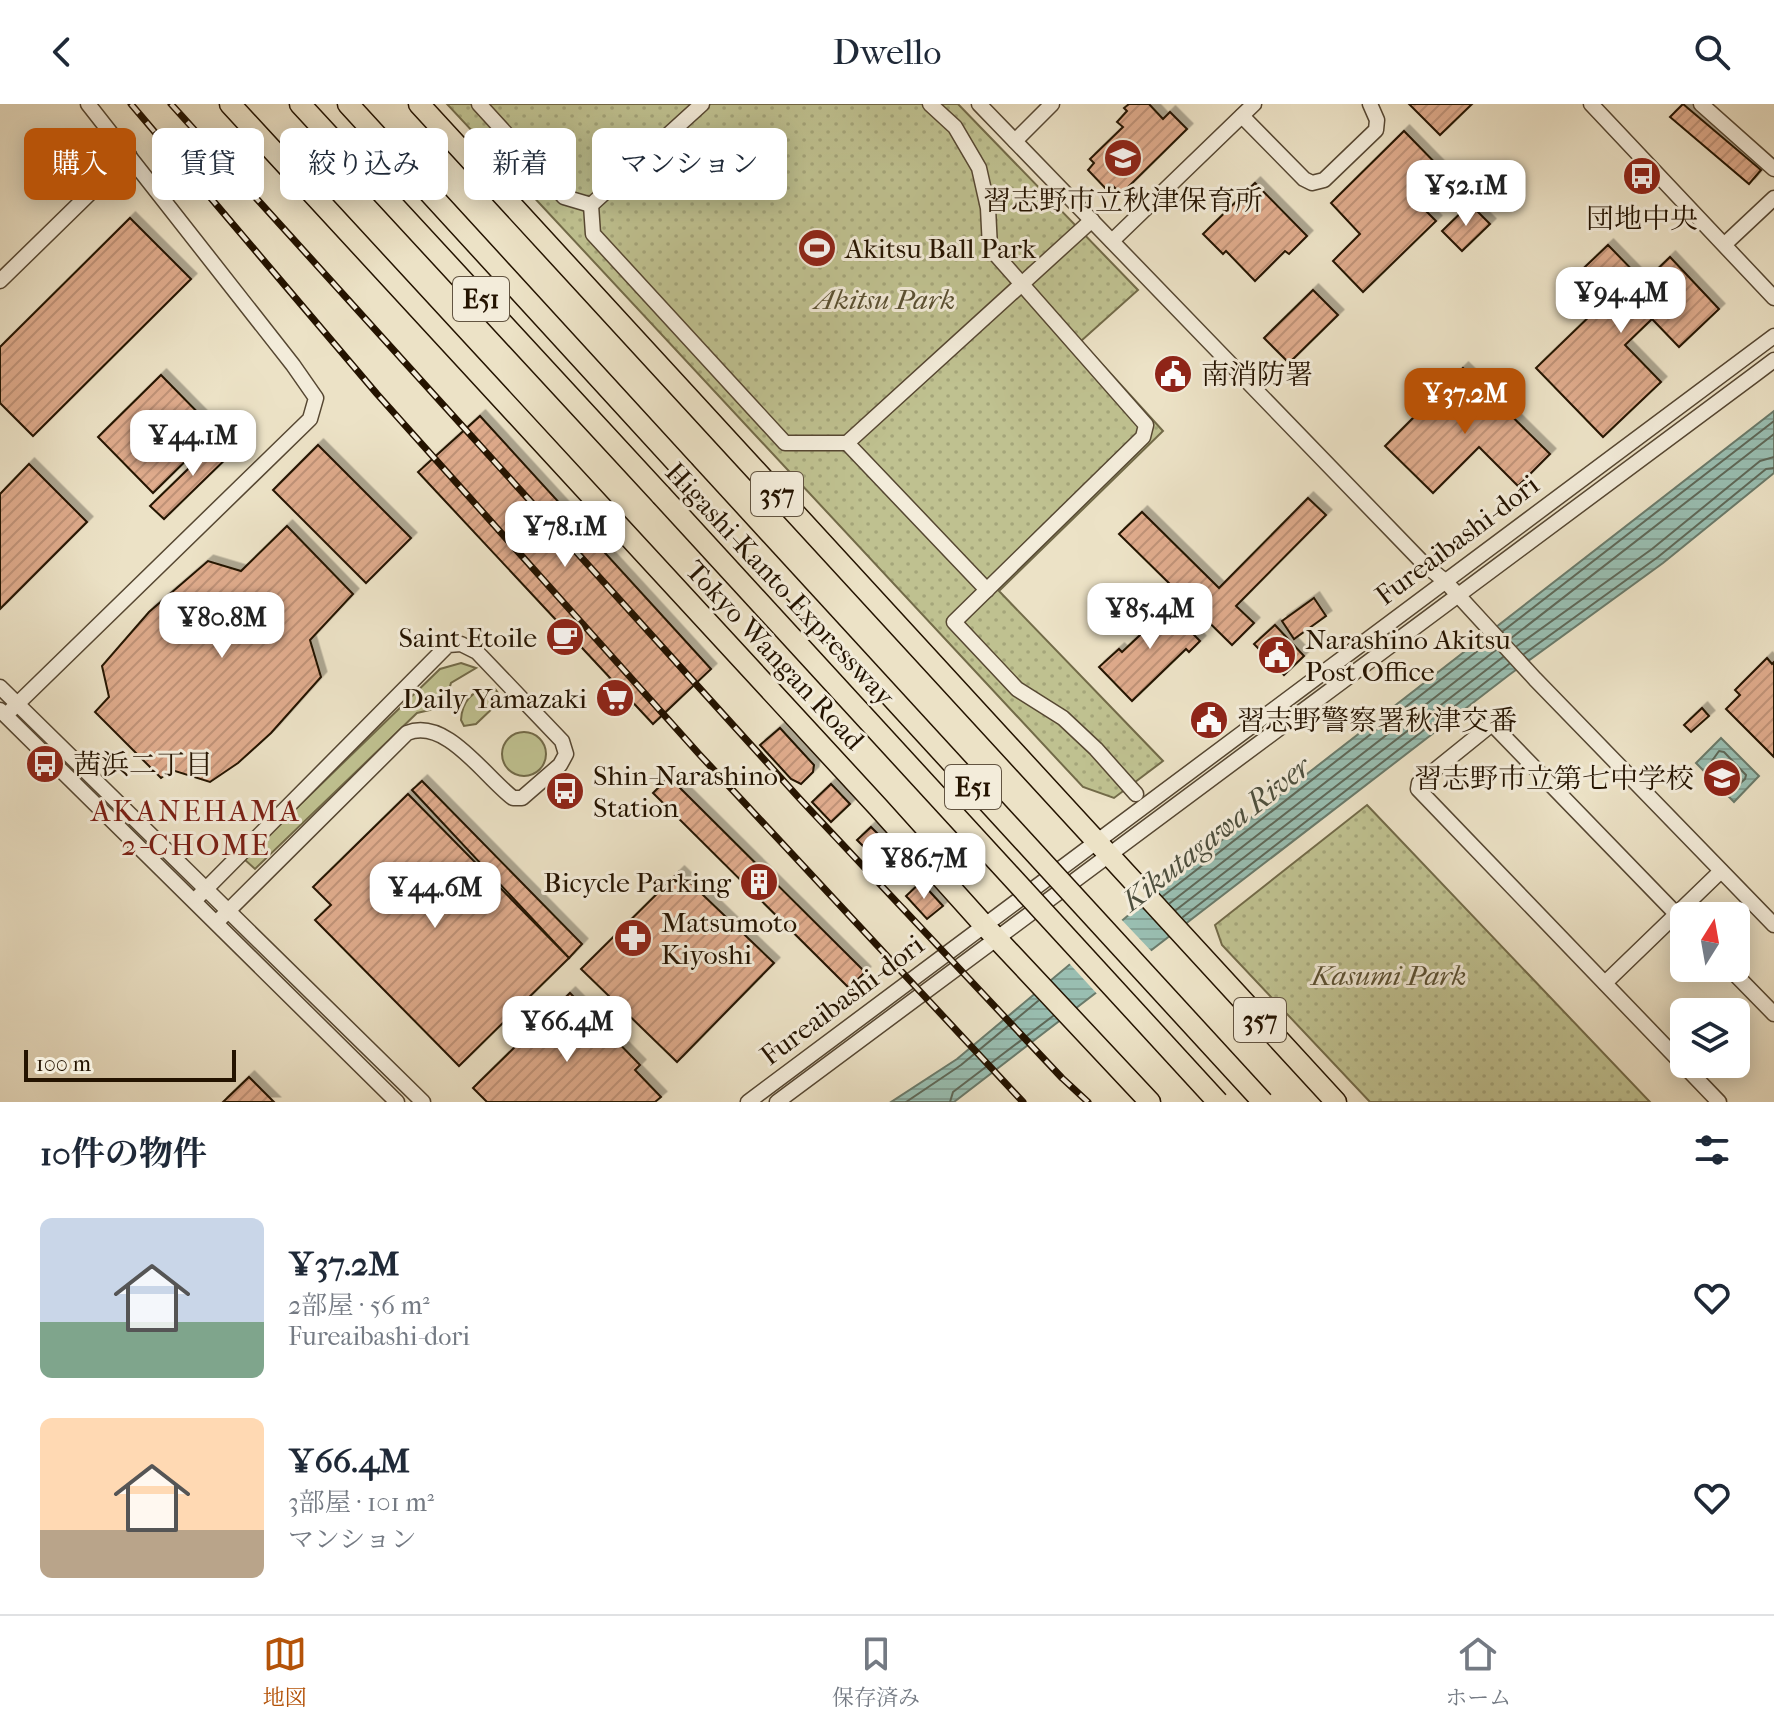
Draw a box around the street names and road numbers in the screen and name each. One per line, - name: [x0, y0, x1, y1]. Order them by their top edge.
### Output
- road number: E51: [453, 277, 509, 321]
- street label: Higashi-Kanto Expressway: [659, 456, 902, 713]
- street label: Fureaibashi-dori: [1369, 468, 1545, 612]
- road number: 357: [751, 472, 803, 516]
- street label: Tokyo Wangan Road: [679, 554, 872, 757]
- road number: E51: [945, 765, 1001, 809]
- street label: Fureaibashi-dori: [754, 928, 930, 1072]
- road number: 357: [1234, 998, 1286, 1042]

